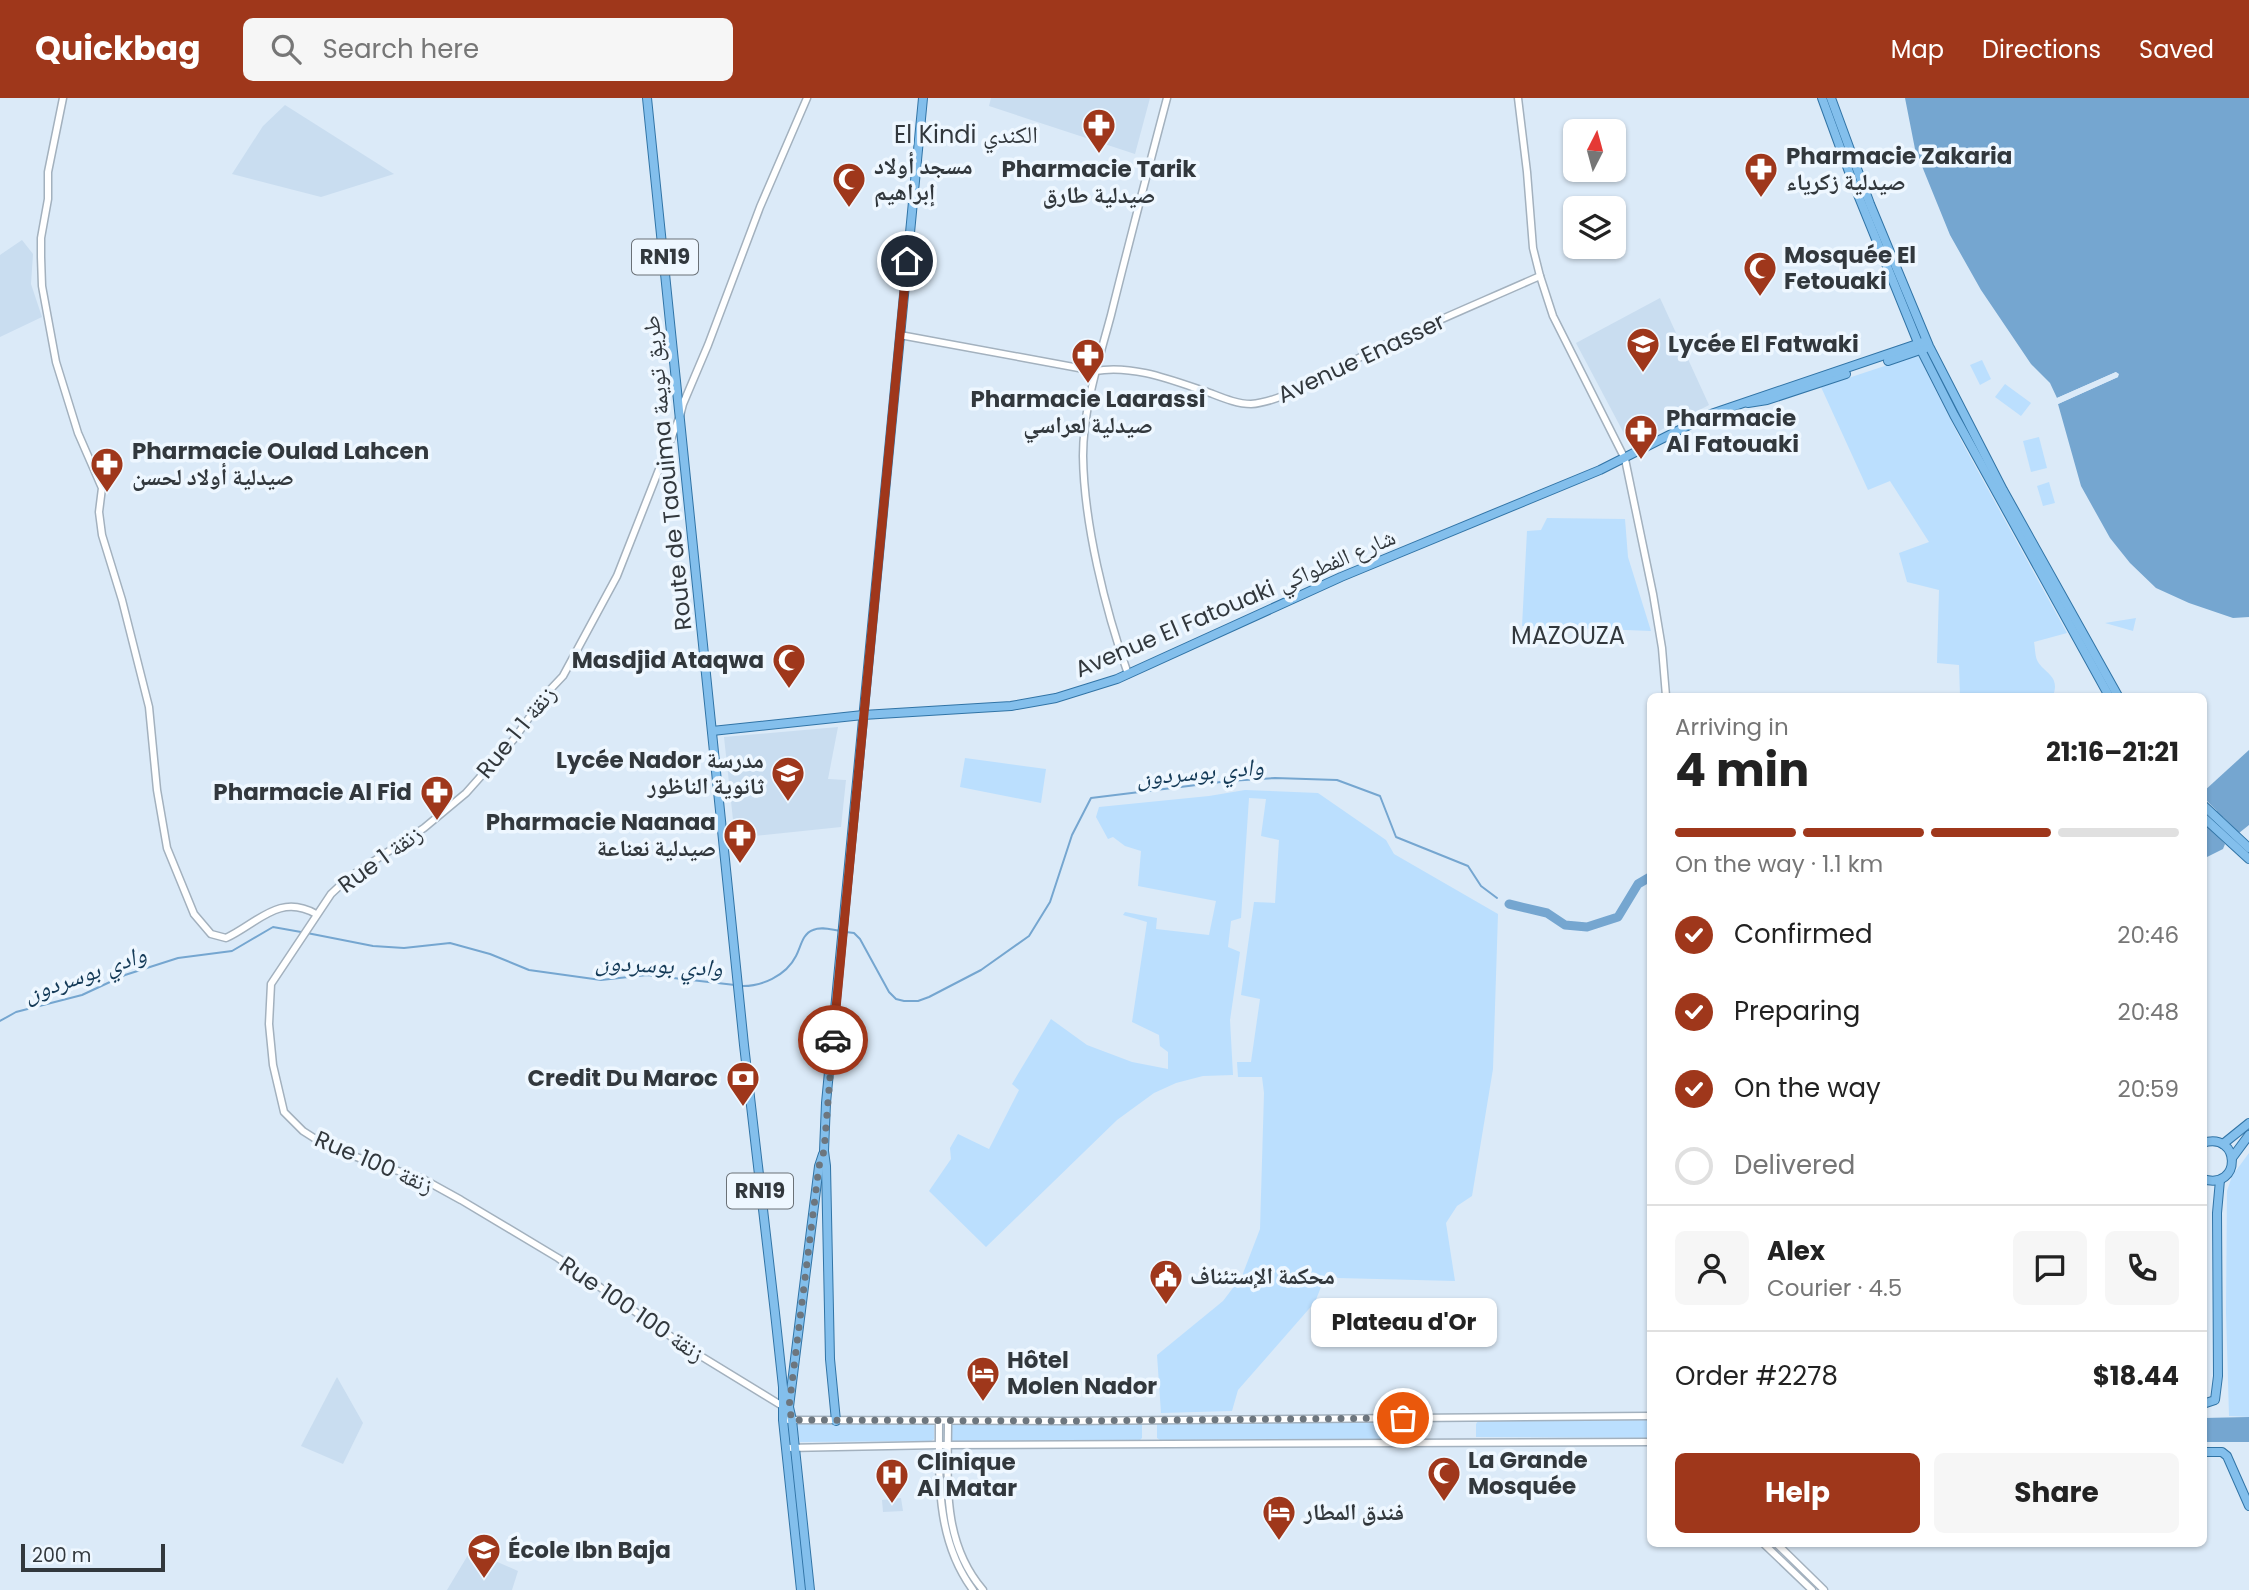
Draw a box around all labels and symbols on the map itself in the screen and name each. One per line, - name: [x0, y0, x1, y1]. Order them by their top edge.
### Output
- pharmacy icon: Pharmacie Tarik صيدلية طارق: [1080, 106, 1118, 155]
- district label: El Kindi الكندي: [894, 118, 1038, 154]
- north arrow: [1563, 119, 1626, 182]
- place label: Pharmacie Zakaria صيدلية زكرياء: [1786, 140, 2012, 198]
- place label: مسجد أولاد إبراهيم: [874, 150, 973, 208]
- pharmacy icon: Pharmacie Zakaria صيدلية زكرياء: [1742, 150, 1780, 199]
- place label: Pharmacie Tarik صيدلية طارق: [1001, 153, 1197, 211]
- mosque icon: مسجد أولاد إبراهيم: [830, 160, 868, 209]
- pin: [877, 231, 937, 291]
- place label: Mosquée El Fetouaki: [1784, 239, 1916, 297]
- road number: RN19: [632, 240, 698, 274]
- mosque icon: Mosquée El Fetouaki: [1741, 249, 1779, 298]
- street label: Avenue Enasser: [1272, 305, 1450, 411]
- street label: Route de Taouima طريق تويمة: [635, 314, 699, 632]
- school or university icon: Lycée El Fatwaki: [1624, 325, 1662, 374]
- place label: Lycée El Fatwaki: [1668, 328, 1859, 360]
- pharmacy icon: Pharmacie Laarassi صيدلية لعراسي: [1069, 336, 1107, 385]
- place label: Pharmacie Laarassi صيدلية لعراسي: [970, 383, 1206, 444]
- place label: Pharmacie Al Fatouaki: [1666, 402, 1799, 460]
- pharmacy icon: Pharmacie Al Fatouaki: [1622, 412, 1660, 461]
- place label: Pharmacie Oulad Lahcen صيدلية أولاد لحسن: [132, 435, 429, 493]
- pharmacy icon: Pharmacie Oulad Lahcen صيدلية أولاد لحسن: [88, 445, 126, 494]
- street label: Avenue El Fatouaki شارع الفطواكي: [1070, 521, 1401, 688]
- district label: MAZOUZA: [1511, 619, 1625, 652]
- mosque icon: Masdjid Ataqwa: [770, 641, 808, 690]
- place label: Masdjid Ataqwa: [572, 644, 764, 676]
- street label: Rue 1 زنقة 1: [469, 679, 563, 785]
- place label: Lycée Nador مدرسة ثانوية الناظور: [556, 744, 765, 802]
- water label: وادي بوسردون: [1135, 750, 1265, 797]
- school or university icon: Lycée Nador مدرسة ثانوية الناظور: [769, 754, 807, 803]
- pharmacy icon: Pharmacie Al Fid: [418, 773, 456, 822]
- place label: Pharmacie Al Fid: [213, 776, 412, 808]
- place label: Pharmacie Naanaa صيدلية نعناعة: [486, 806, 716, 864]
- pharmacy icon: Pharmacie Naanaa صيدلية نعناعة: [721, 816, 759, 865]
- street label: Rue زنقة 1: [331, 818, 429, 900]
- water label: وادي بوسردون: [19, 937, 151, 1013]
- water label: وادي بوسردون: [594, 945, 724, 987]
- courier: [798, 1005, 868, 1075]
- bank icon: Credit Du Maroc: [724, 1059, 762, 1108]
- place label: Credit Du Maroc: [528, 1062, 718, 1094]
- street label: Rue 100 زنقة: [310, 1123, 438, 1201]
- road number: RN19: [727, 1174, 793, 1208]
- street label: Rue 100 زنقة 100: [553, 1249, 711, 1369]
- public building icon: محكمة الإستئناف: [1147, 1257, 1185, 1306]
- place label: محكمة الإستئناف: [1190, 1260, 1335, 1292]
- callout: Plateau d'Or: [1310, 1299, 1496, 1348]
- place label: Hôtel Molen Nador: [1007, 1344, 1157, 1402]
- hotel icon: Hôtel Molen Nador: [964, 1354, 1002, 1403]
- pin: [1373, 1388, 1433, 1448]
- place label: La Grande Mosquée: [1468, 1444, 1588, 1502]
- place label: Clinique Al Matar: [917, 1446, 1017, 1504]
- mosque icon: La Grande Mosquée: [1425, 1454, 1463, 1503]
- hospital icon: Clinique Al Matar: [873, 1456, 911, 1505]
- hotel icon: فندق المطار: [1260, 1493, 1298, 1542]
- place label: فندق المطار: [1303, 1496, 1404, 1528]
- school or university icon: École Ibn Baja: [465, 1531, 503, 1580]
- place label: École Ibn Baja: [508, 1534, 671, 1566]
- scale bar: [21, 1541, 164, 1573]

